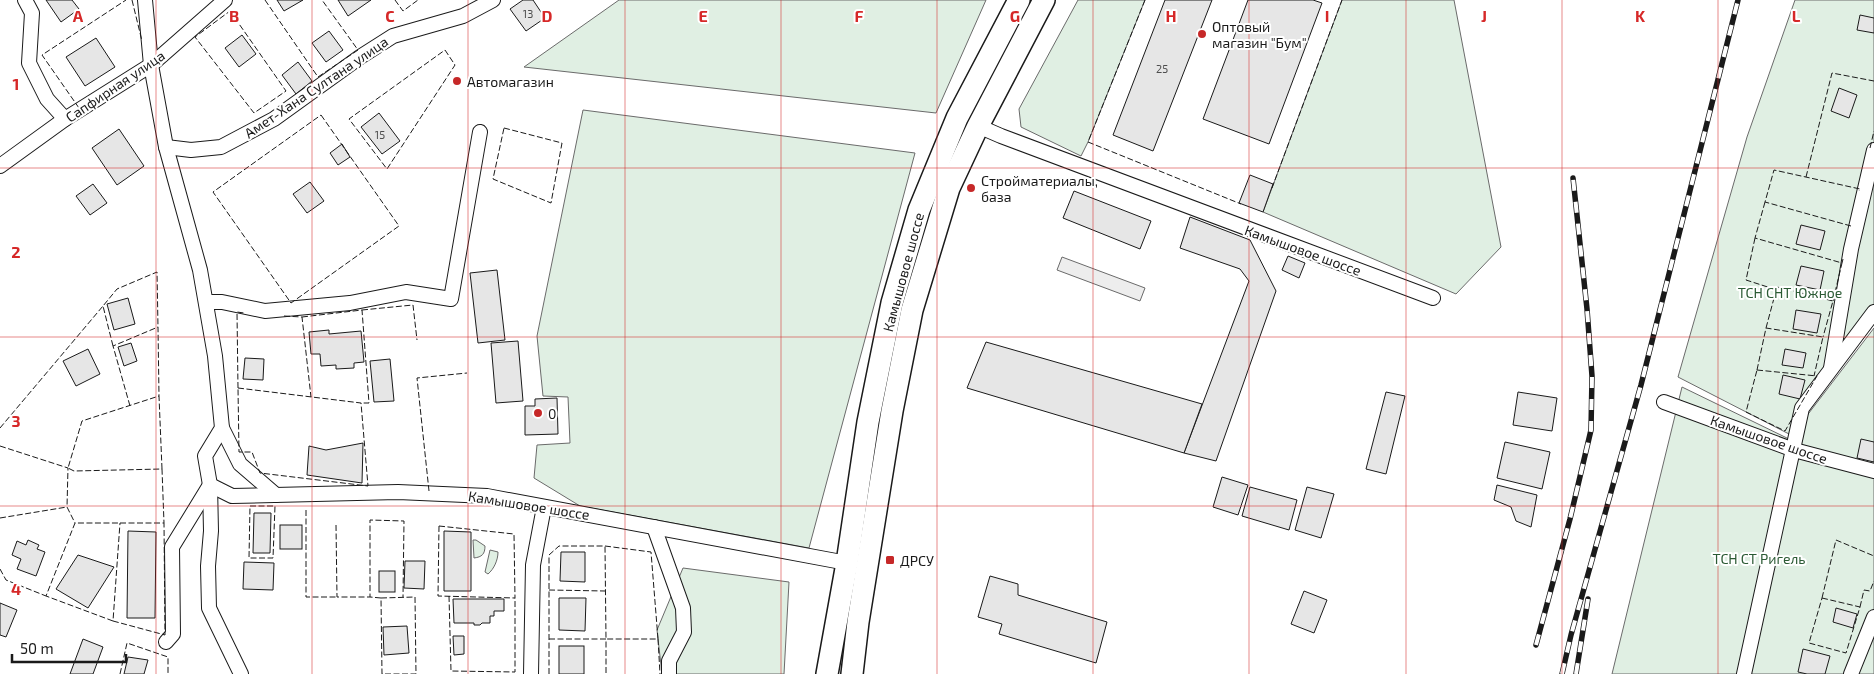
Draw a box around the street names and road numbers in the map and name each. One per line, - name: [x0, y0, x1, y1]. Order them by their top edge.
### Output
- street label: Амет-Хана Султана улица: [241, 33, 391, 141]
- street label: Сапфирная улица: [62, 47, 168, 125]
- street label: Камышовое шоссе: [879, 211, 927, 333]
- street label: Камышовое шоссе: [1242, 221, 1364, 279]
- street label: Камышовое шоссе: [1708, 411, 1830, 467]
- street label: Камышовое шоссе: [467, 487, 591, 523]

